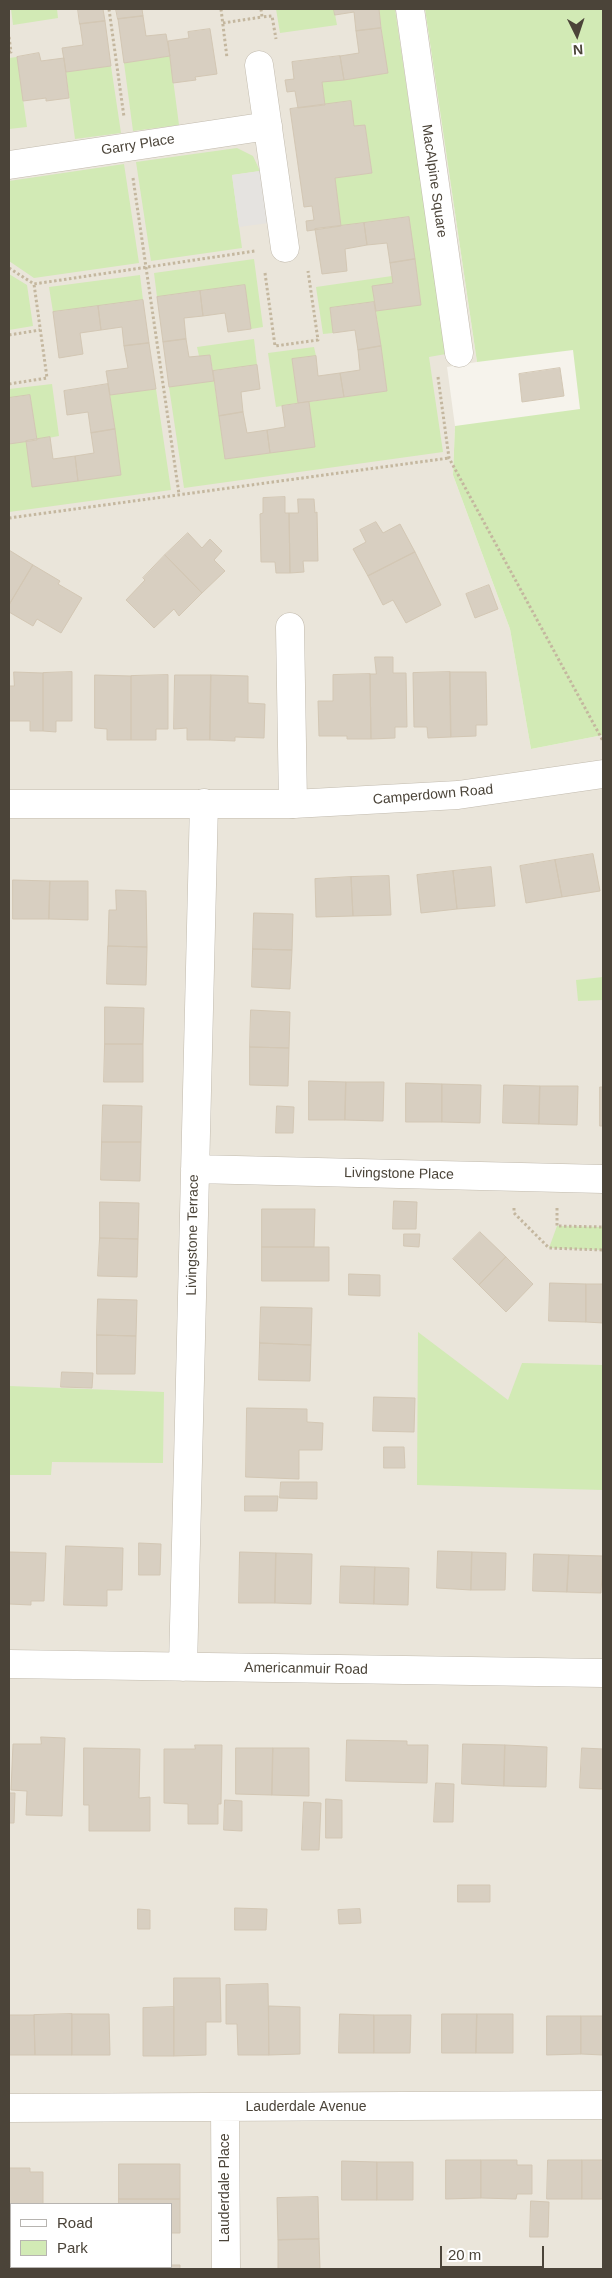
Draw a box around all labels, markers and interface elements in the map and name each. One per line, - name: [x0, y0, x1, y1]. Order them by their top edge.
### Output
- north arrow: [552, 10, 602, 60]
- text: N: [572, 42, 584, 58]
- street label: MacAlpine Square: [418, 123, 450, 239]
- street label: Garry Place: [100, 131, 176, 159]
- street label: Camperdown Road: [372, 781, 494, 809]
- street label: Livingstone Place: [344, 1165, 454, 1183]
- street label: Livingstone Terrace: [184, 1174, 202, 1296]
- street label: Americanmuir Road: [244, 1660, 368, 1678]
- street label: Lauderdale Avenue: [245, 2099, 367, 2115]
- street label: Lauderdale Place: [217, 2134, 233, 2242]
- legend: [10, 2203, 172, 2268]
- text: Road: [57, 2214, 93, 2231]
- scale bar: [442, 2236, 546, 2268]
- text: Park: [57, 2239, 88, 2256]
- text: 20 m: [448, 2246, 481, 2263]

